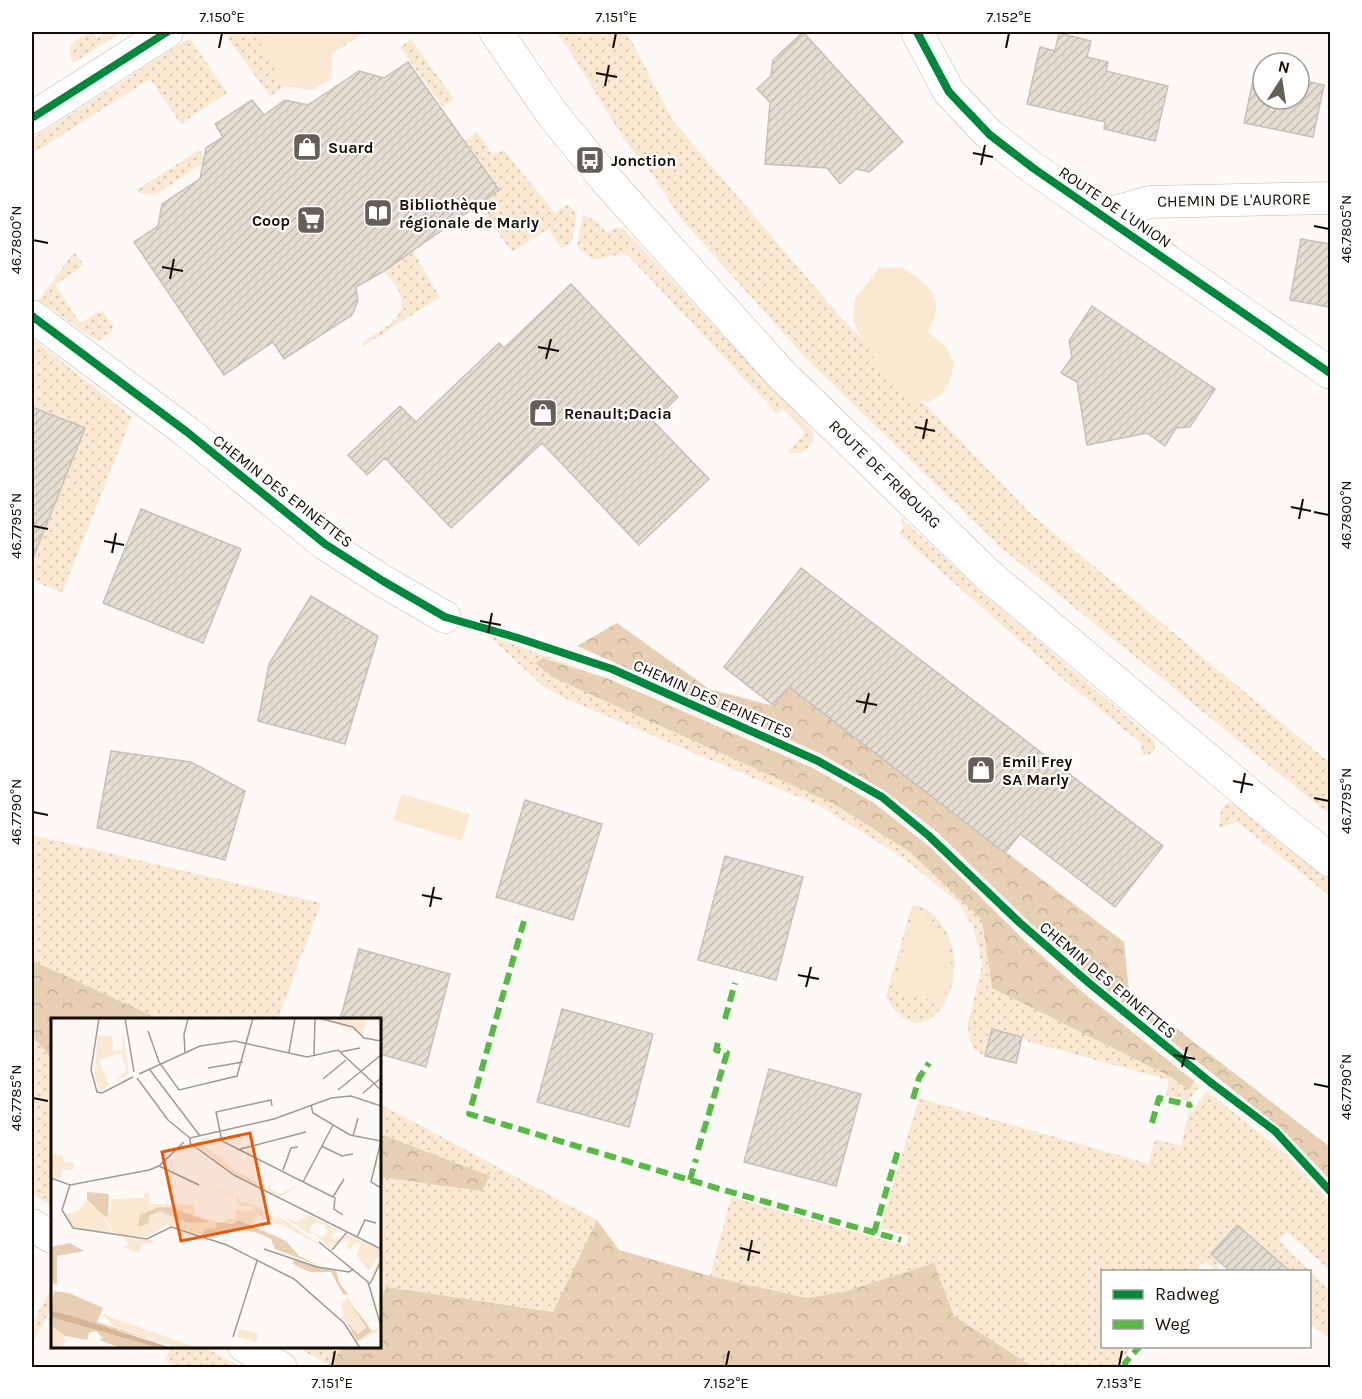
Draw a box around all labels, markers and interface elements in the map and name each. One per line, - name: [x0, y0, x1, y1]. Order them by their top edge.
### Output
- text: 7.150°E: [199, 8, 245, 26]
- text: 7.151°E: [595, 8, 637, 26]
- text: 7.152°E: [986, 8, 1032, 26]
- north arrow: [1251, 51, 1311, 111]
- text: N: [1276, 56, 1292, 77]
- shop icon: Suard: [291, 131, 323, 163]
- place label: Suard: [328, 138, 374, 157]
- bus stop icon: Jonction: [574, 144, 606, 176]
- place label: Jonction: [611, 151, 676, 170]
- street label: ROUTE DE L'UNION: [1055, 162, 1175, 252]
- street label: CHEMIN DE L'AURORE: [1157, 189, 1311, 211]
- place label: Bibliothèque régionale de Marly: [399, 195, 539, 232]
- text: 46.7805°N: [1337, 195, 1355, 263]
- library icon: Bibliothèque régionale de Marly: [362, 197, 394, 229]
- supermarket icon: Coop: [295, 204, 327, 236]
- text: 46.7800°N: [7, 205, 25, 275]
- place label: Coop: [252, 211, 290, 230]
- shop icon: Renault;Dacia: [527, 397, 559, 429]
- place label: Renault;Dacia: [564, 404, 672, 423]
- street label: ROUTE DE FRIBOURG: [825, 416, 945, 532]
- street label: CHEMIN DES EPINETTES: [209, 430, 357, 552]
- text: 46.7800°N: [1337, 480, 1355, 550]
- text: 46.7795°N: [7, 493, 25, 559]
- street label: CHEMIN DES EPINETTES: [630, 655, 796, 743]
- place label: Emil Frey SA Marly: [1002, 752, 1072, 789]
- shop icon: Emil Frey SA Marly: [965, 754, 997, 786]
- text: 46.7795°N: [1337, 768, 1355, 834]
- text: 46.7790°N: [7, 779, 25, 845]
- street label: CHEMIN DES EPINETTES: [1036, 917, 1180, 1043]
- inset map: [51, 1018, 381, 1348]
- text: 46.7790°N: [1337, 1054, 1355, 1120]
- text: 46.7785°N: [7, 1065, 25, 1131]
- legend: [1101, 1270, 1311, 1348]
- text: Radweg: [1155, 1283, 1219, 1305]
- text: Weg: [1155, 1313, 1190, 1335]
- text: 7.151°E: [311, 1374, 353, 1392]
- text: 7.152°E: [703, 1374, 749, 1392]
- text: 7.153°E: [1096, 1374, 1142, 1392]

